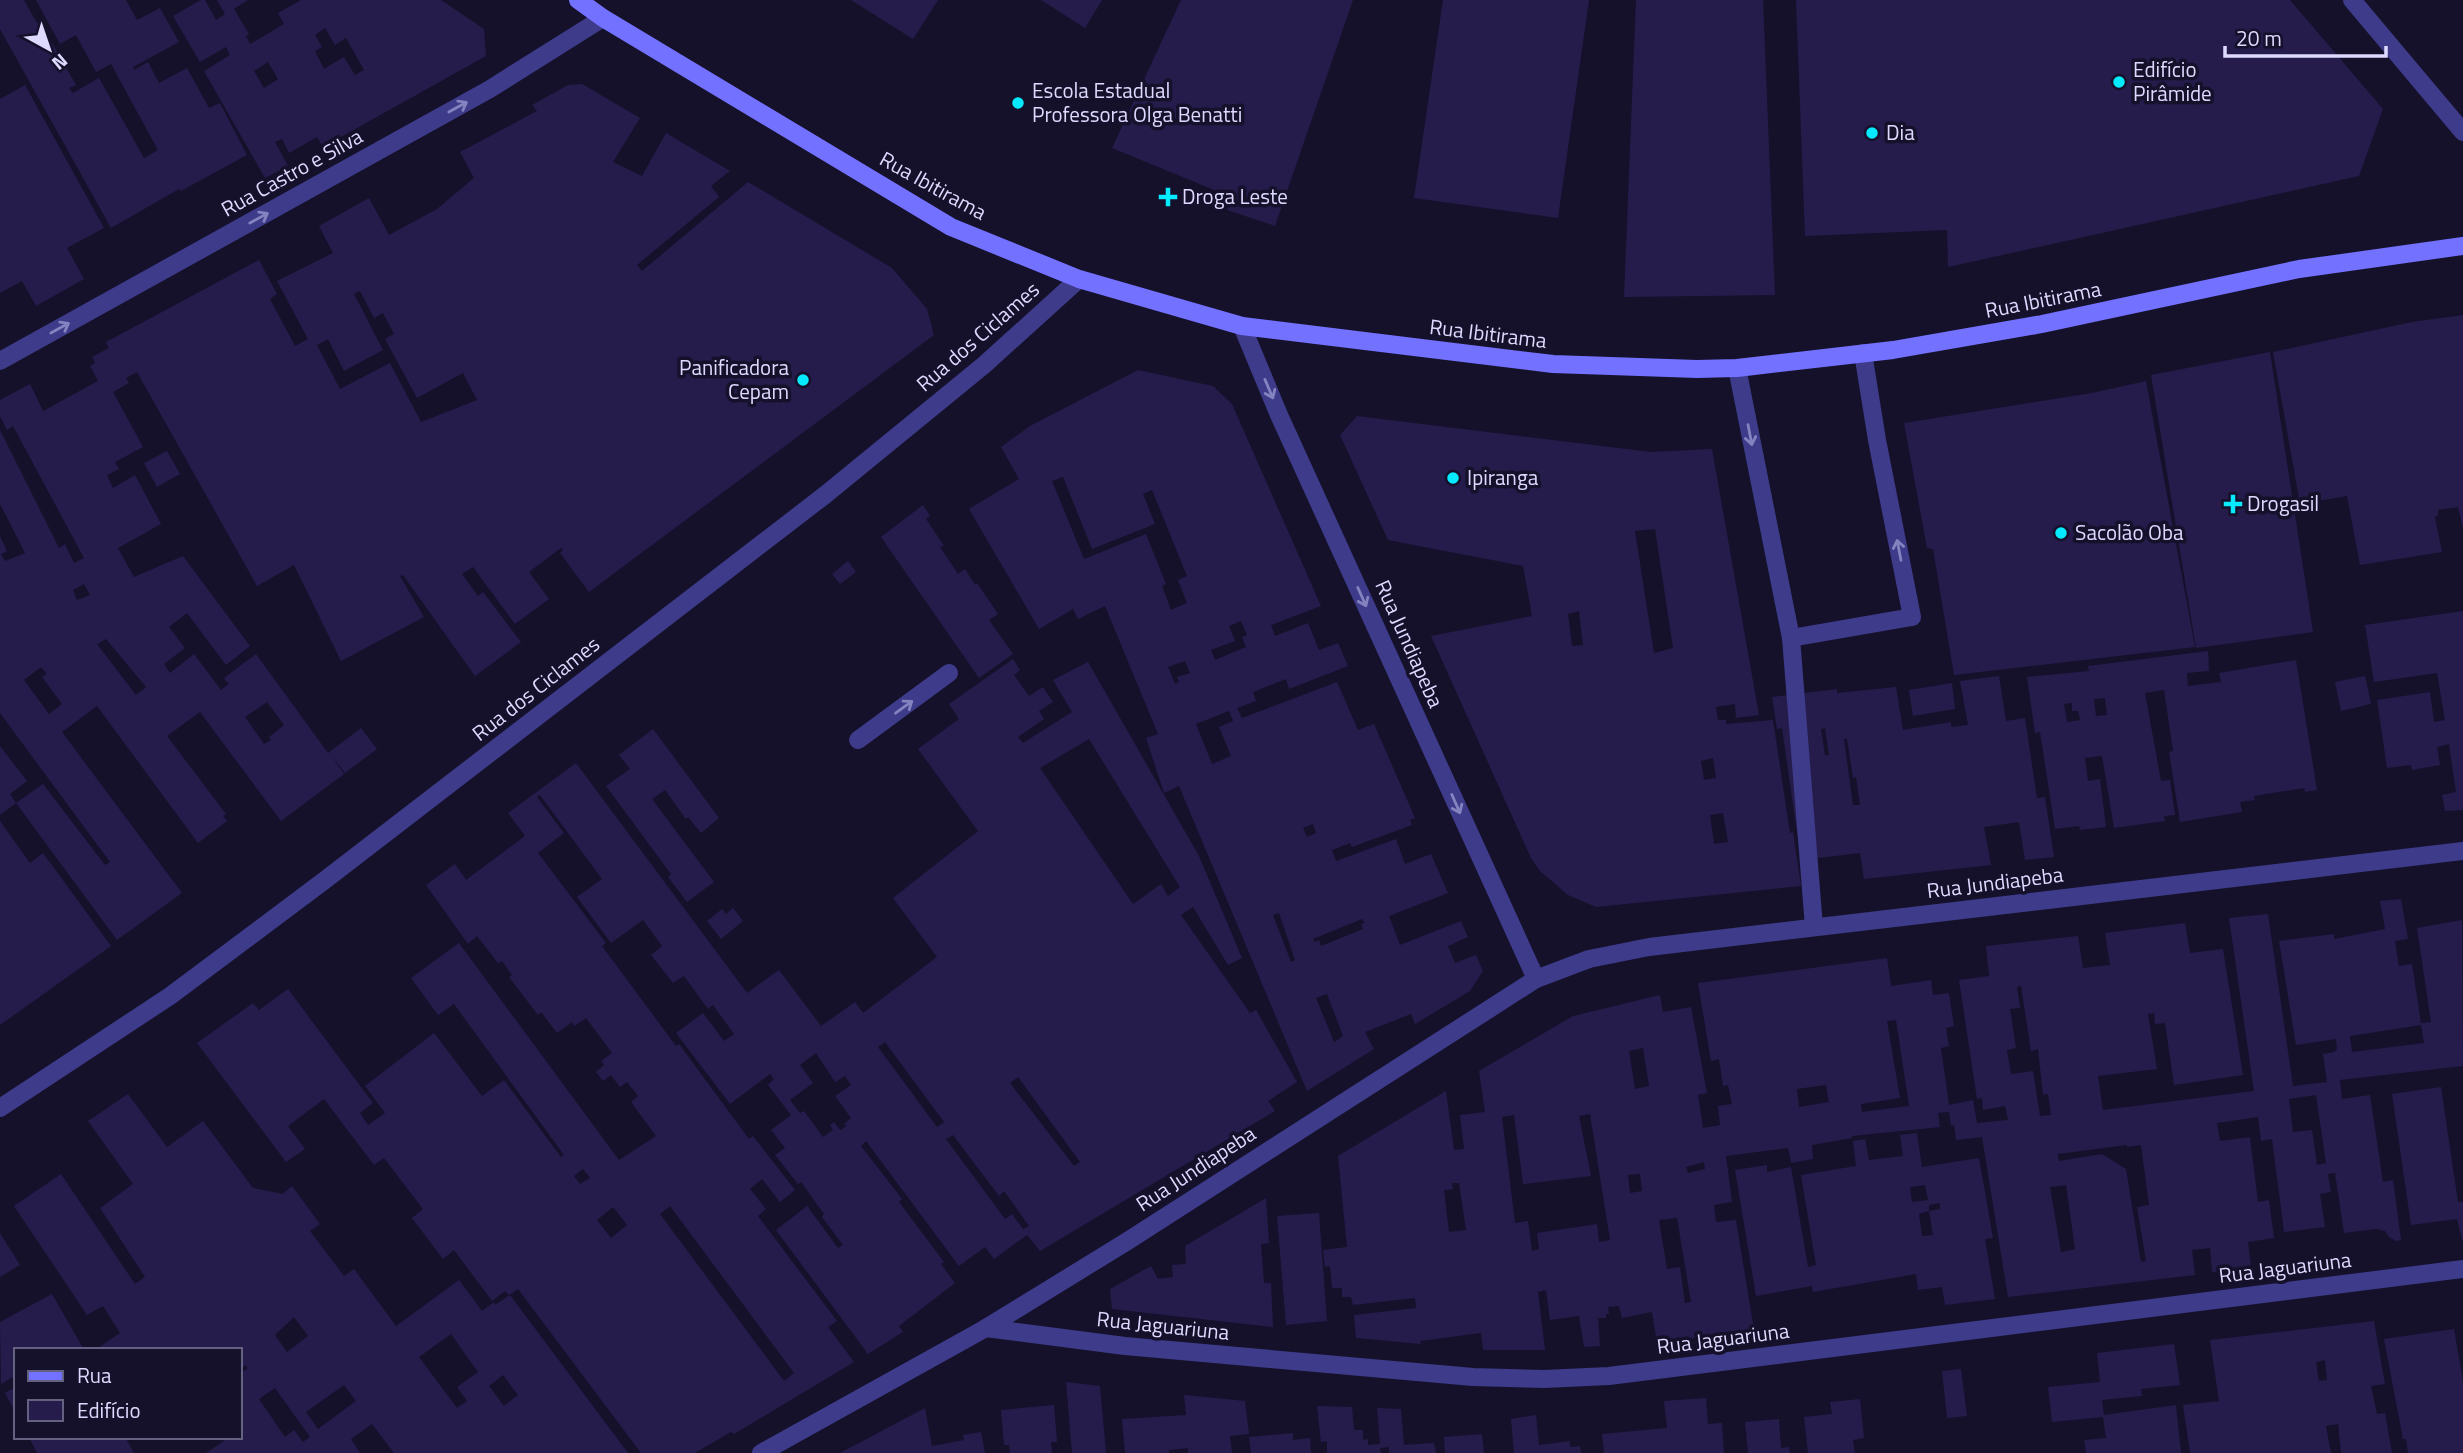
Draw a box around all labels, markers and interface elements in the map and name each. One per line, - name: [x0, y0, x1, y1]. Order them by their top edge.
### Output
- north arrow: [14, 14, 84, 84]
- scale bar: [2225, 14, 2386, 58]
- text: 20 m: [2236, 22, 2282, 54]
- text: N: [46, 47, 75, 78]
- place label: Edifício Pirâmide: [2133, 53, 2212, 109]
- place label: Escola Estadual Professora Olga Benatti: [1032, 74, 1242, 130]
- marker: Edifício Pirâmide: [2111, 74, 2127, 90]
- marker: Escola Estadual Professora Olga Benatti: [1010, 95, 1026, 111]
- one-way arrow: [447, 100, 467, 114]
- place label: Dia: [1886, 116, 1915, 148]
- street label: Rua Castro e Silva: [215, 120, 369, 224]
- marker: Dia: [1864, 125, 1880, 141]
- street label: Rua Ibitirama: [874, 143, 993, 228]
- place label: Droga Leste: [1182, 180, 1288, 212]
- marker: Droga Leste: [1160, 189, 1176, 205]
- one-way arrow: [248, 210, 268, 224]
- street label: Rua Ibitirama: [1982, 272, 2104, 326]
- street label: Rua dos Ciclames: [909, 274, 1046, 399]
- street label: Rua Ibitirama: [1428, 310, 1549, 356]
- one-way arrow: [49, 321, 69, 335]
- place label: Panificadora Cepam: [679, 351, 789, 407]
- marker: Panificadora Cepam: [795, 372, 811, 388]
- one-way arrow: [1263, 378, 1276, 400]
- one-way arrow: [1743, 423, 1757, 446]
- place label: Ipiranga: [1467, 461, 1539, 493]
- marker: Ipiranga: [1445, 470, 1461, 486]
- place label: Drogasil: [2247, 487, 2319, 519]
- marker: Drogasil: [2225, 496, 2241, 512]
- place label: Sacolão Oba: [2075, 516, 2184, 548]
- marker: Sacolão Oba: [2053, 525, 2069, 541]
- one-way arrow: [1891, 539, 1905, 562]
- street label: Rua Jundiapeba: [1367, 574, 1453, 713]
- one-way arrow: [1356, 586, 1369, 607]
- street label: Rua dos Ciclames: [465, 628, 606, 748]
- one-way arrow: [894, 699, 913, 714]
- one-way arrow: [1450, 793, 1464, 814]
- street label: Rua Jundiapeba: [1925, 858, 2065, 906]
- street label: Rua Jundiapeba: [1129, 1117, 1262, 1219]
- street label: Rua Jaguariuna: [2217, 1243, 2353, 1291]
- street label: Rua Jaguariuna: [1095, 1302, 1231, 1348]
- street label: Rua Jaguariuna: [1655, 1314, 1791, 1362]
- legend: [14, 1348, 242, 1439]
- text: Rua: [77, 1359, 112, 1391]
- text: Edifício: [77, 1394, 141, 1426]

